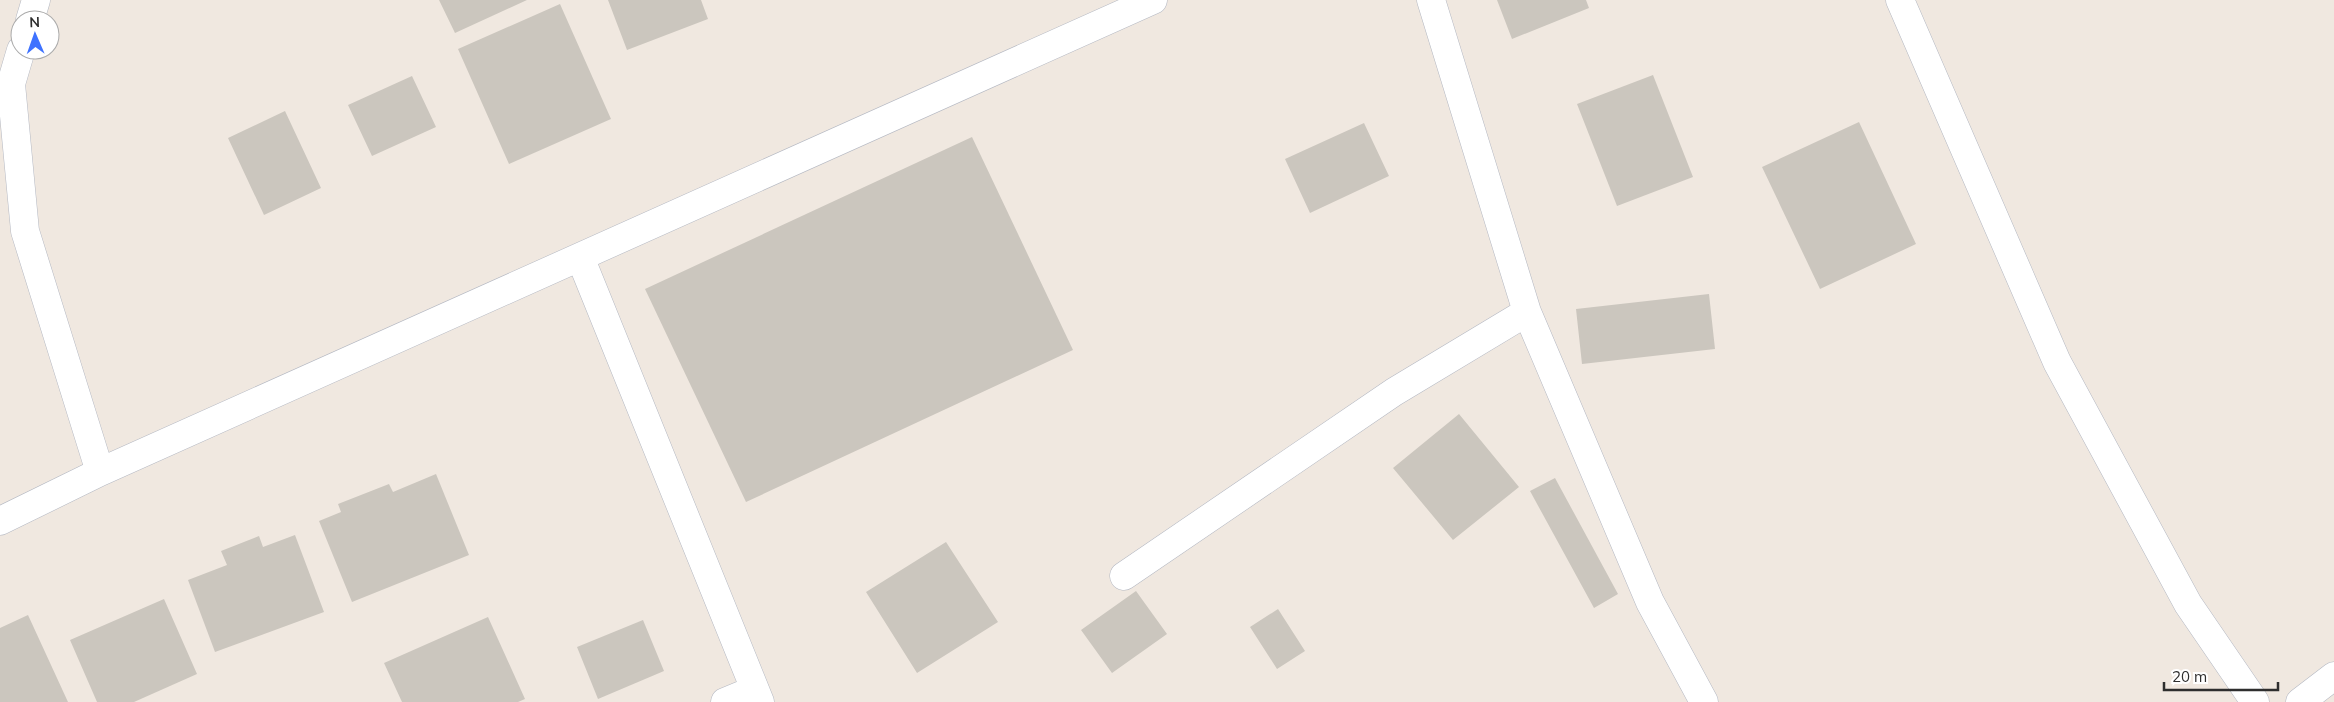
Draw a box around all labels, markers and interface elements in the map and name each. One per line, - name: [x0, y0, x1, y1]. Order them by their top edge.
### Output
- north arrow: [10, 10, 60, 60]
- text: N: [29, 13, 40, 31]
- scale bar: [2164, 660, 2278, 692]
- text: 20 m: [2172, 667, 2207, 686]

